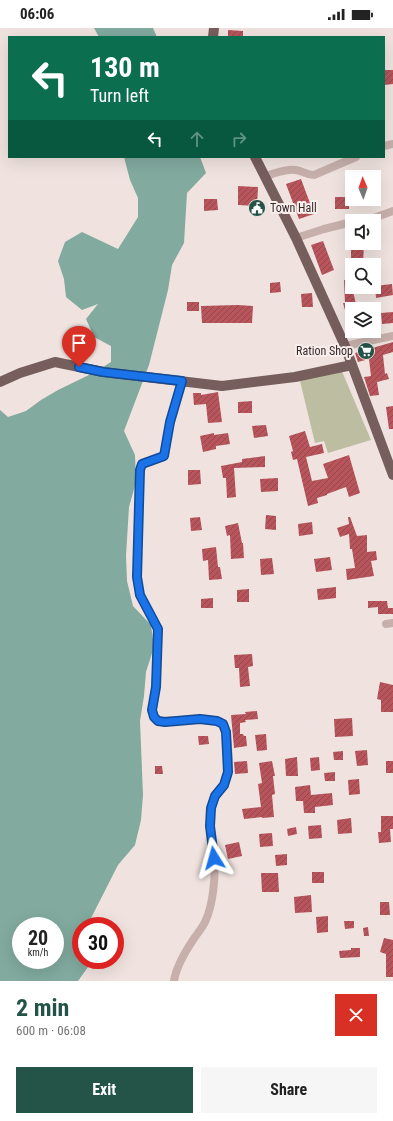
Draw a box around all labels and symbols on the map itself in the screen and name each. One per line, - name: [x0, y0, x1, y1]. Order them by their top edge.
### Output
- north arrow: [345, 170, 381, 206]
- public building icon: Town Hall: [247, 198, 267, 218]
- place label: Town Hall: [270, 201, 317, 215]
- pin: [62, 326, 96, 367]
- supermarket icon: Ration Shop: [356, 341, 376, 361]
- place label: Ration Shop: [296, 344, 353, 358]
- position arrow: [193, 837, 235, 879]
- speed limit sign: 30: [72, 917, 124, 969]

